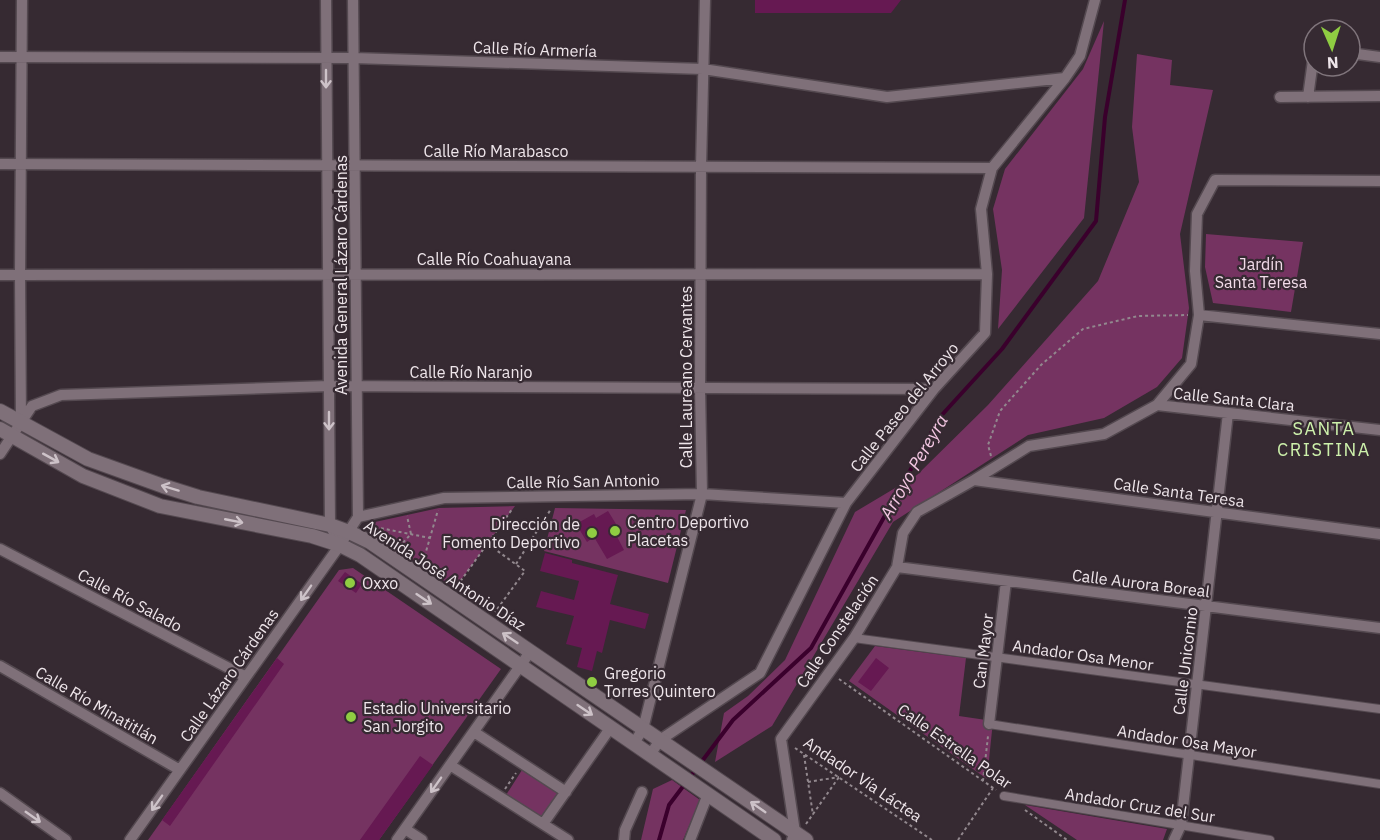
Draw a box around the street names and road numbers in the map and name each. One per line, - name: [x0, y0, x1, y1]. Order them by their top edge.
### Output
- street label: Calle Río Armería: [473, 37, 598, 61]
- street label: Calle Río Marabasco: [423, 141, 569, 161]
- street label: Avenida General Lázaro Cárdenas: [331, 155, 351, 395]
- street label: Calle Río Coahuayana: [417, 249, 572, 269]
- street label: Calle Laureano Cervantes: [676, 286, 696, 468]
- street label: Calle Paseo del Arroyo: [846, 338, 962, 476]
- street label: Calle Río Naranjo: [410, 362, 532, 382]
- street label: Calle Santa Clara: [1172, 383, 1296, 415]
- street label: Calle Río San Antonio: [506, 470, 660, 492]
- street label: Calle Santa Teresa: [1112, 473, 1246, 511]
- street label: Avenida José Antonio Díaz: [360, 515, 530, 635]
- street label: Calle Río Salado: [74, 564, 186, 636]
- street label: Calle Aurora Boreal: [1071, 565, 1211, 601]
- street label: Calle Constelación: [792, 570, 882, 692]
- street label: Calle Lázaro Cárdenas: [175, 604, 283, 746]
- street label: Calle Unicornio: [1168, 606, 1202, 716]
- street label: Can Mayor: [968, 612, 998, 690]
- street label: Andador Osa Menor: [1011, 635, 1155, 675]
- street label: Calle Río Minatitlán: [32, 662, 162, 748]
- street label: Calle Estrella Polar: [894, 699, 1016, 793]
- street label: Andador Osa Mayor: [1116, 720, 1258, 762]
- street label: Andador Vía Láctea: [800, 732, 926, 826]
- street label: Andador Cruz del Sur: [1064, 783, 1217, 827]

